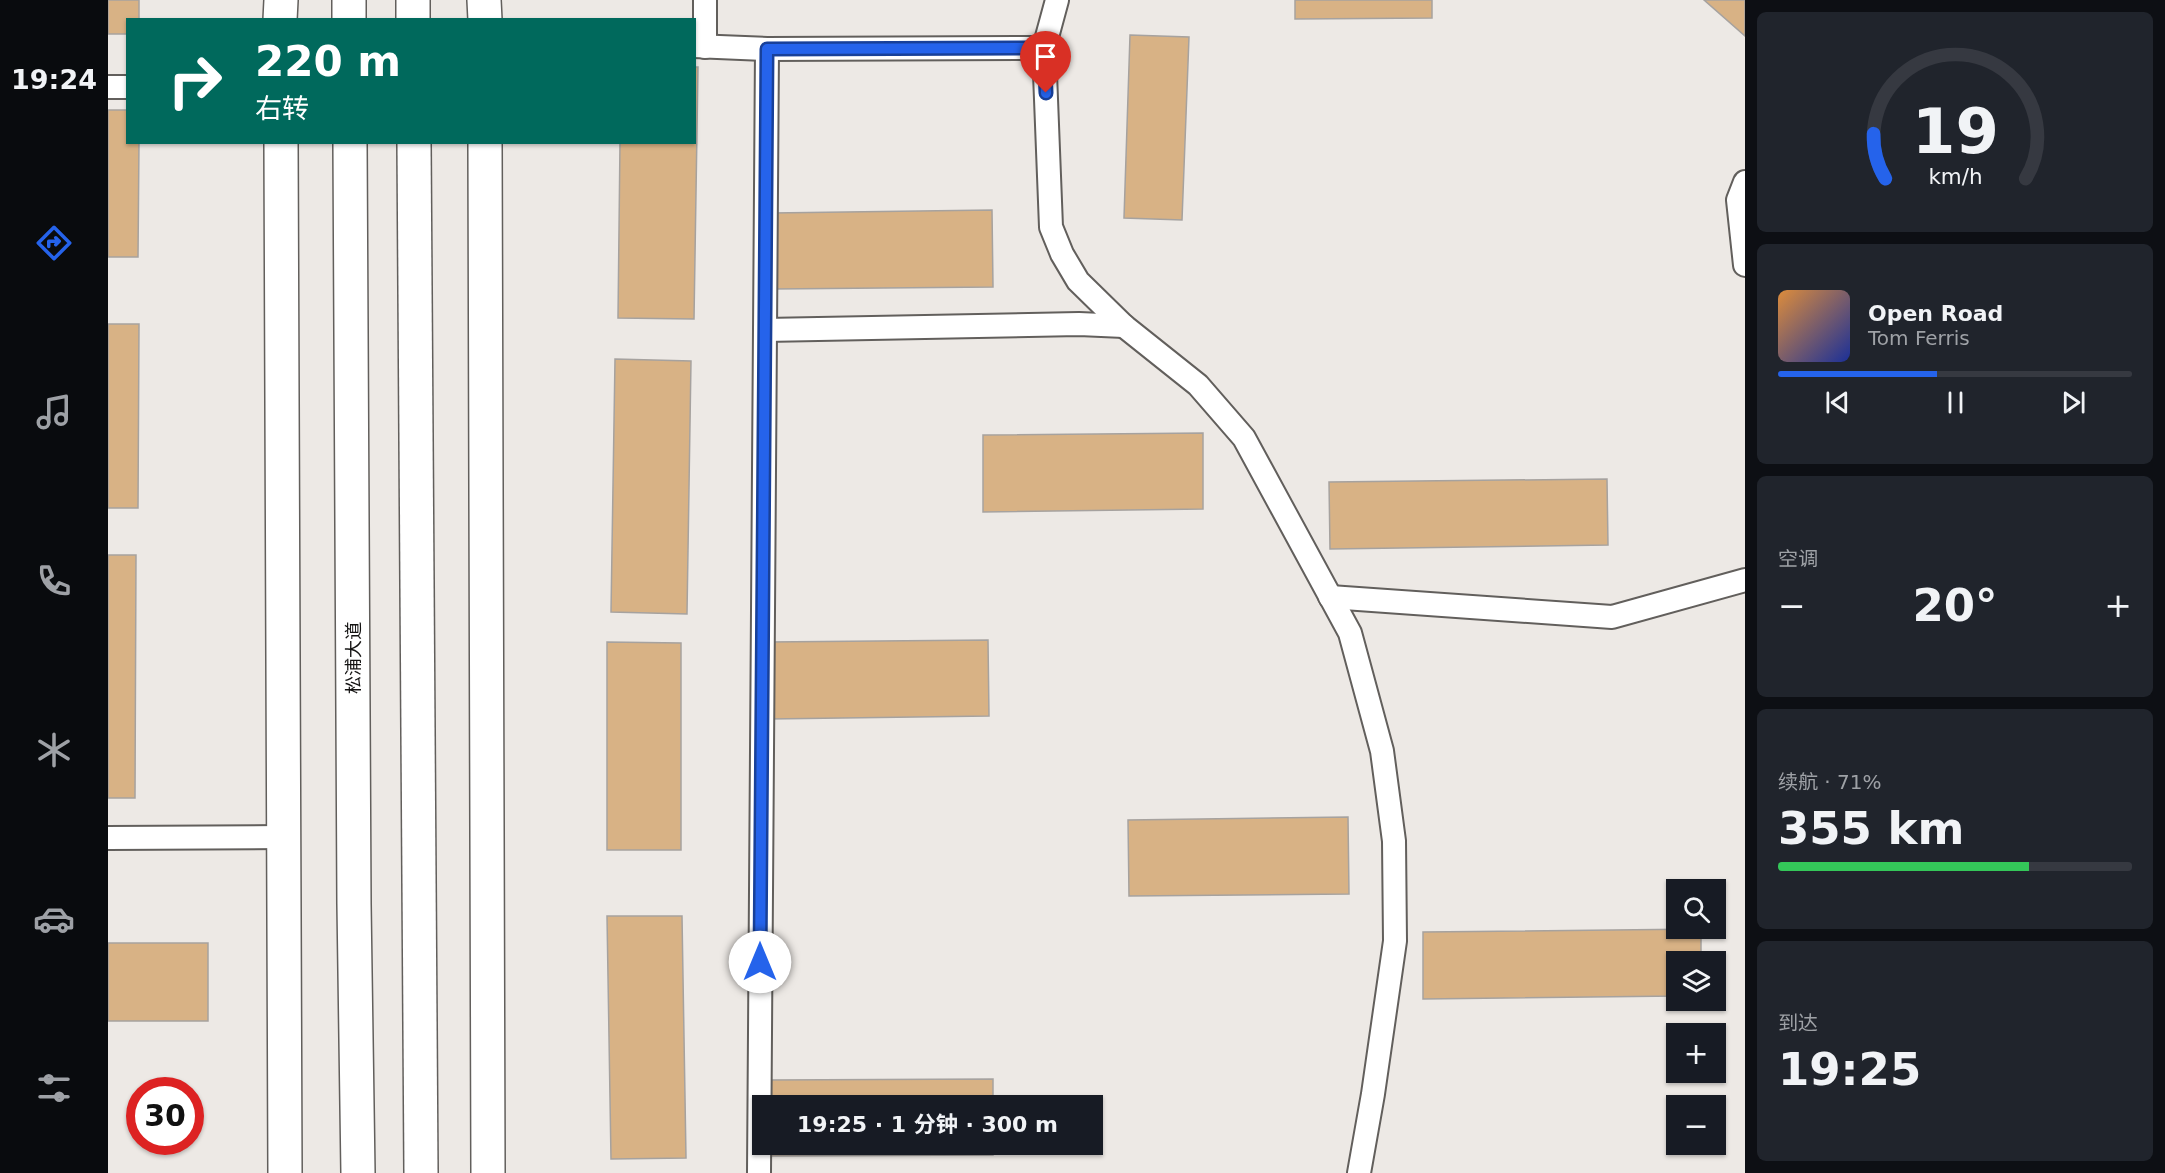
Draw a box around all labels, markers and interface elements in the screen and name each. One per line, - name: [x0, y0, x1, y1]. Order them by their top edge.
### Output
- pin: [1020, 31, 1071, 93]
- text: 220 m: [255, 37, 401, 86]
- icon: arrive: [1029, 40, 1062, 73]
- icon: right: [156, 42, 234, 120]
- text: 19:24: [11, 64, 97, 95]
- text: 右转: [255, 93, 309, 124]
- text: 19: [1912, 95, 1998, 168]
- text: km/h: [1928, 164, 1982, 189]
- icon: directions: [33, 222, 75, 264]
- text: Open Road: [1868, 301, 2003, 326]
- text: Tom Ferris: [1868, 326, 1970, 350]
- icon: previous: [1821, 386, 1854, 419]
- icon: pause: [1939, 386, 1972, 419]
- icon: next: [2057, 386, 2090, 419]
- icon: music: [33, 391, 75, 433]
- text: 空调: [1778, 547, 1818, 571]
- icon: phone: [33, 560, 75, 602]
- text: 20°: [1912, 579, 1998, 632]
- text: −: [1778, 586, 1806, 625]
- text: +: [2104, 586, 2132, 625]
- street label: 松浦大道: [343, 622, 364, 694]
- icon: climate: [33, 729, 75, 771]
- text: 续航 · 71%: [1778, 770, 1882, 794]
- text: 355 km: [1778, 802, 1964, 855]
- map controls: [1666, 879, 1726, 1155]
- button: search: [1666, 879, 1726, 939]
- icon: car: [33, 898, 75, 940]
- position arrow: [728, 930, 792, 994]
- button: layers: [1666, 951, 1726, 1011]
- text: 到达: [1778, 1011, 1818, 1035]
- button: +: [1666, 1023, 1726, 1083]
- text: 19:25: [1778, 1043, 1921, 1096]
- icon: filters: [33, 1067, 75, 1109]
- speed limit sign: 30: [126, 1077, 204, 1155]
- button: −: [1666, 1095, 1726, 1155]
- text: 19:25 · 1 分钟 · 300 m: [797, 1112, 1058, 1137]

